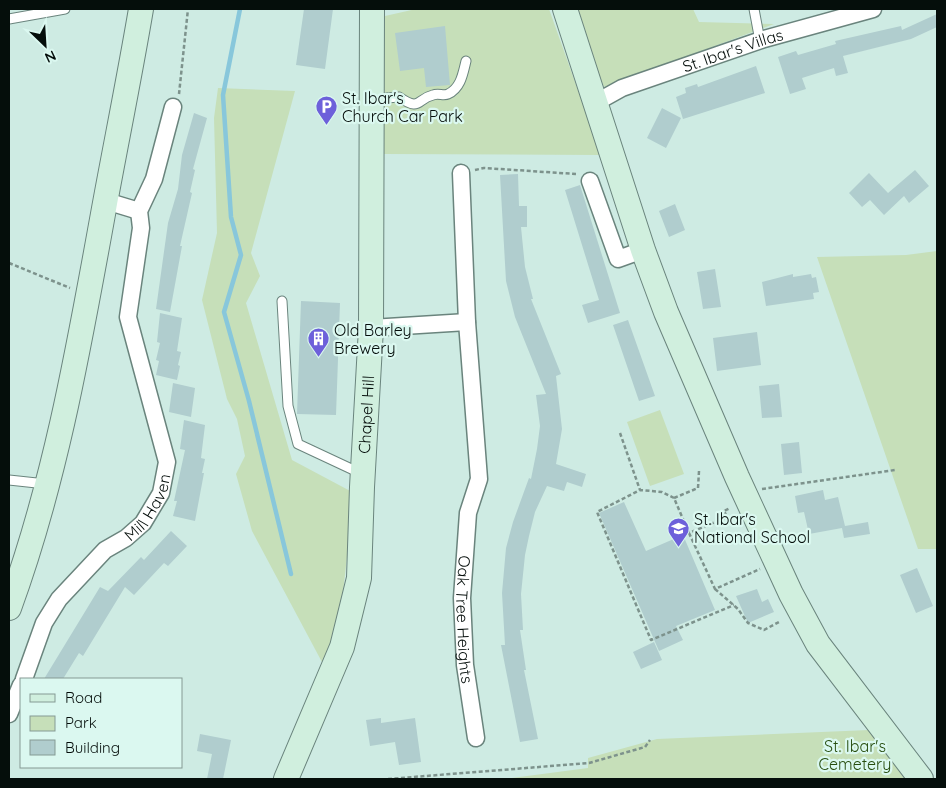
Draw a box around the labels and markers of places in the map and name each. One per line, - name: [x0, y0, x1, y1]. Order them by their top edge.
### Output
- place label: St. Ibar's Church Car Park: [342, 88, 463, 126]
- parking icon: St. Ibar's Church Car Park: [314, 95, 338, 126]
- place label: Old Barley Brewery: [334, 320, 412, 358]
- building icon: Old Barley Brewery: [306, 327, 330, 358]
- place label: St. Ibar's National School: [694, 509, 810, 547]
- school or university icon: St. Ibar's National School: [666, 516, 690, 547]

